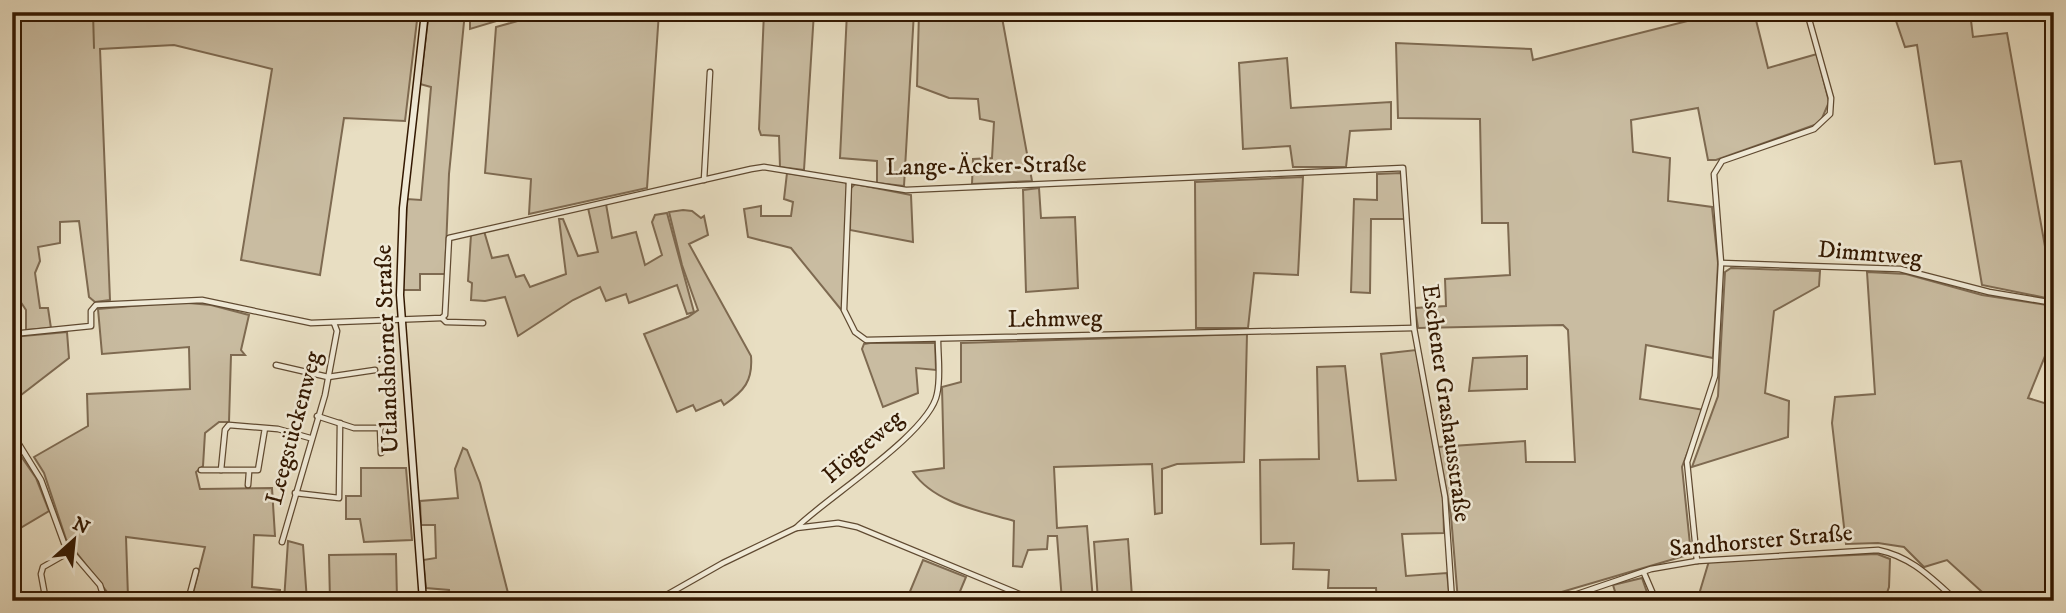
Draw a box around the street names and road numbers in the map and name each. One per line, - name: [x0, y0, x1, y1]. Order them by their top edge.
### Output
- street label: Lange-Äcker-Straße: [885, 149, 1087, 183]
- street label: Dimmtweg: [1817, 234, 1924, 274]
- street label: Utlandshörner Straße: [368, 244, 406, 454]
- street label: Eschener Grashausstraße: [1414, 282, 1478, 524]
- street label: Lehmweg: [1007, 303, 1103, 335]
- street label: Leegstückenweg: [259, 348, 329, 508]
- street label: Högteweg: [816, 403, 910, 490]
- street label: Sandhorster Straße: [1668, 518, 1854, 564]

